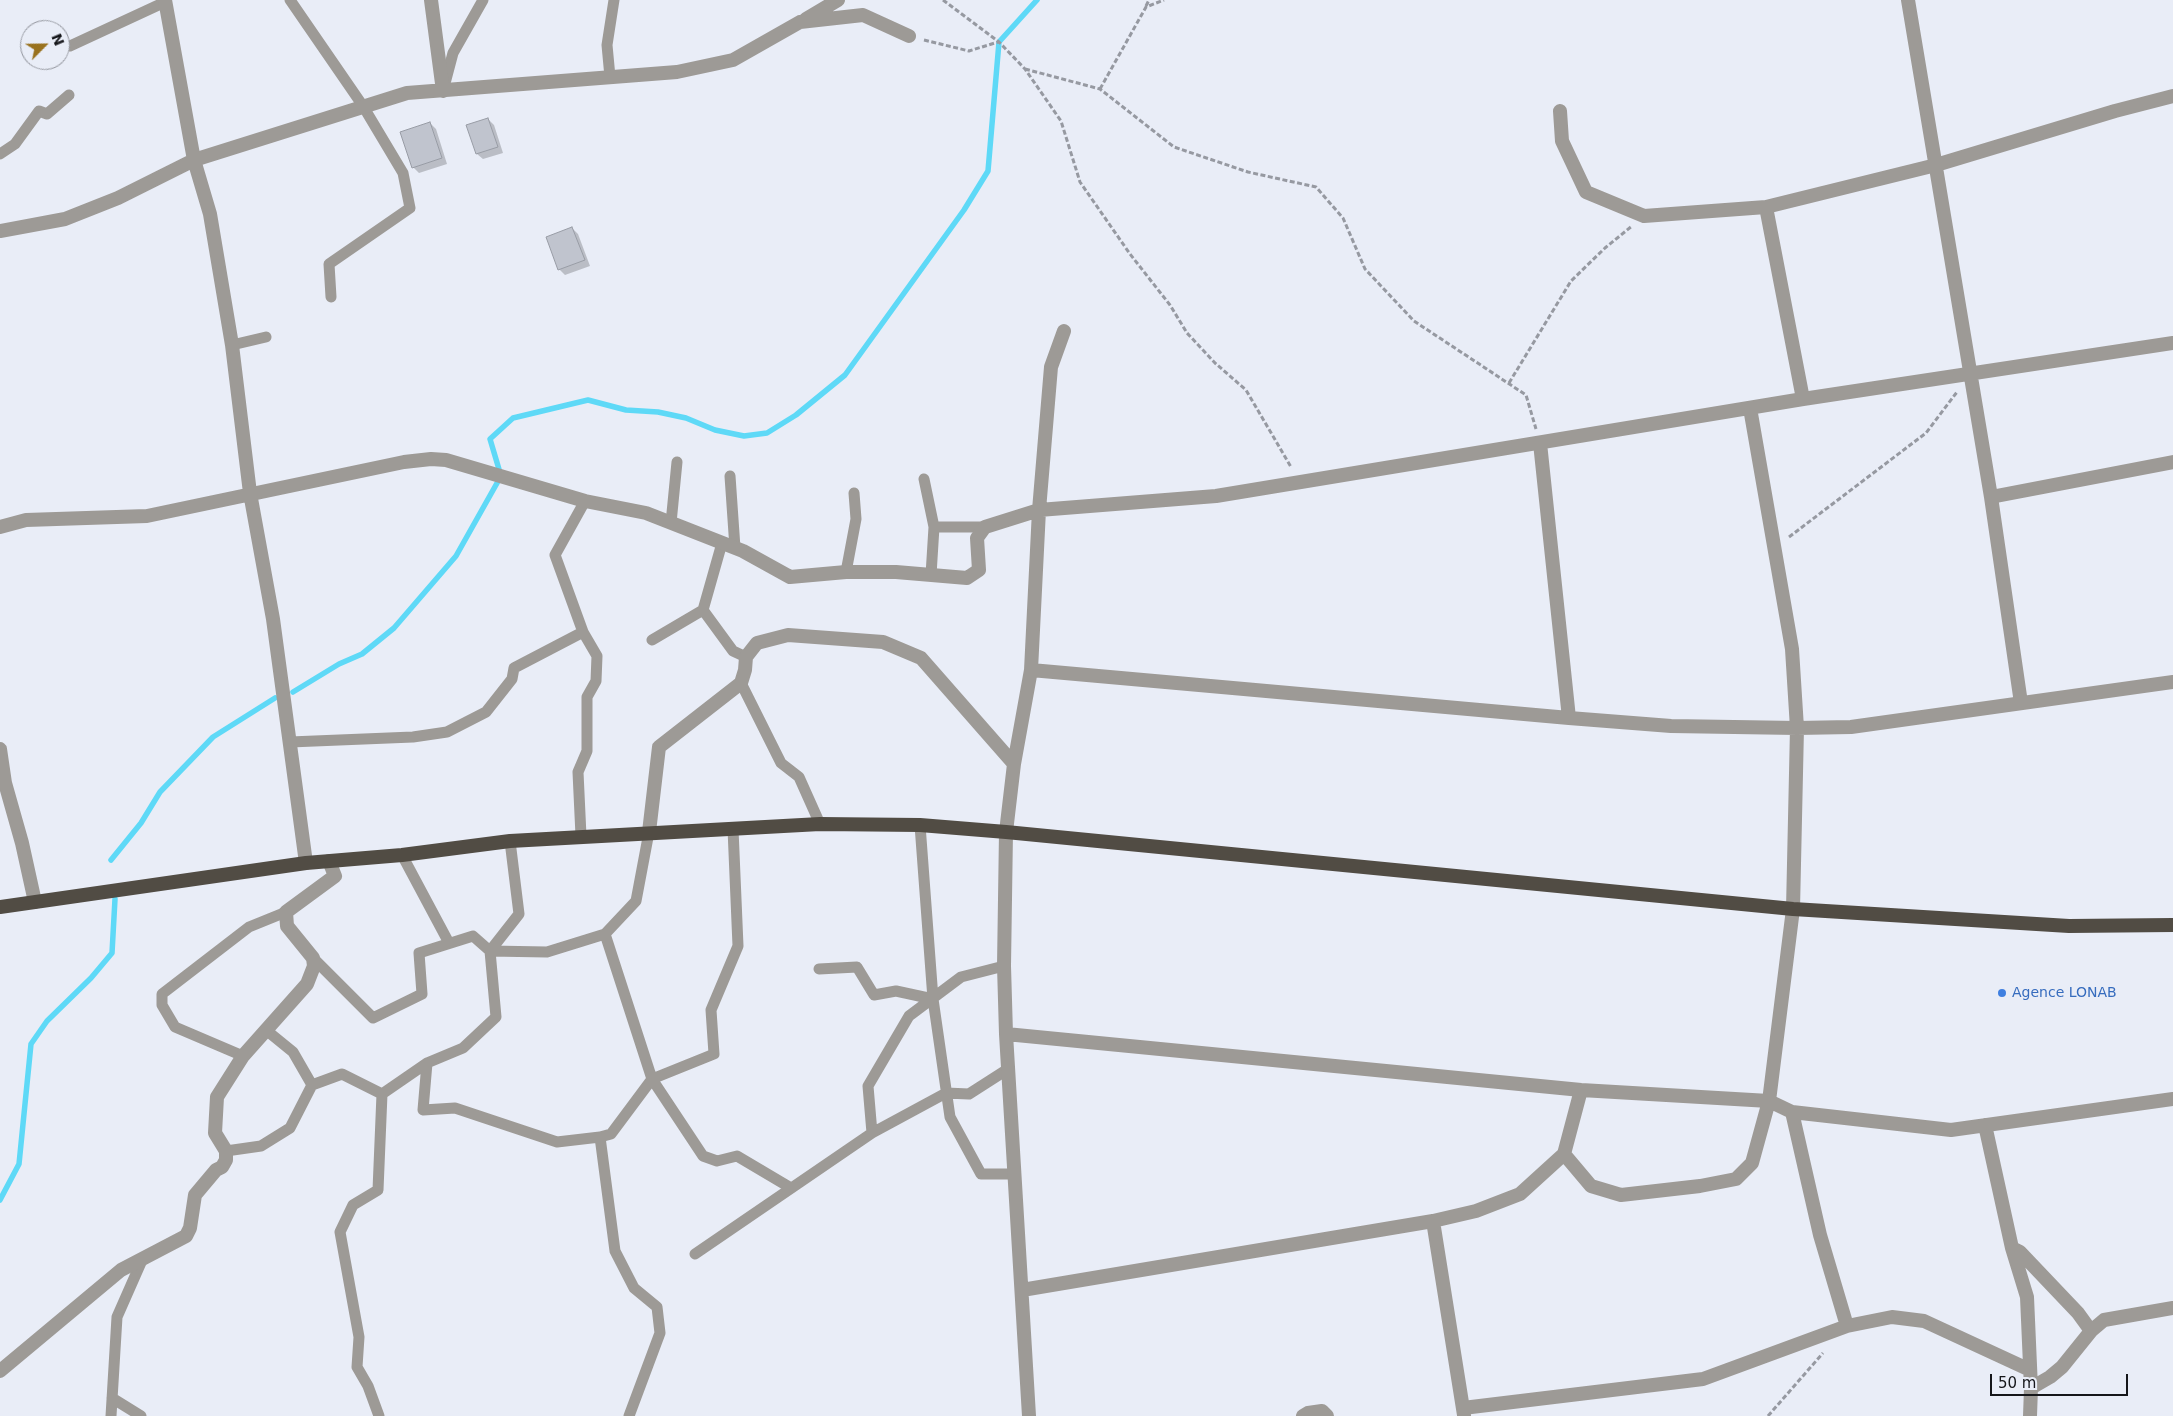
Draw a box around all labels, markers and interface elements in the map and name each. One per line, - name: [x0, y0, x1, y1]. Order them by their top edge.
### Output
- north arrow: [20, 20, 70, 70]
- text: N: [48, 31, 68, 48]
- place label: Agence LONAB: [2012, 985, 2117, 1001]
- marker: Agence LONAB: [1996, 987, 2008, 999]
- scale bar: [1993, 1364, 2130, 1396]
- text: 50 m: [1998, 1374, 2036, 1392]

